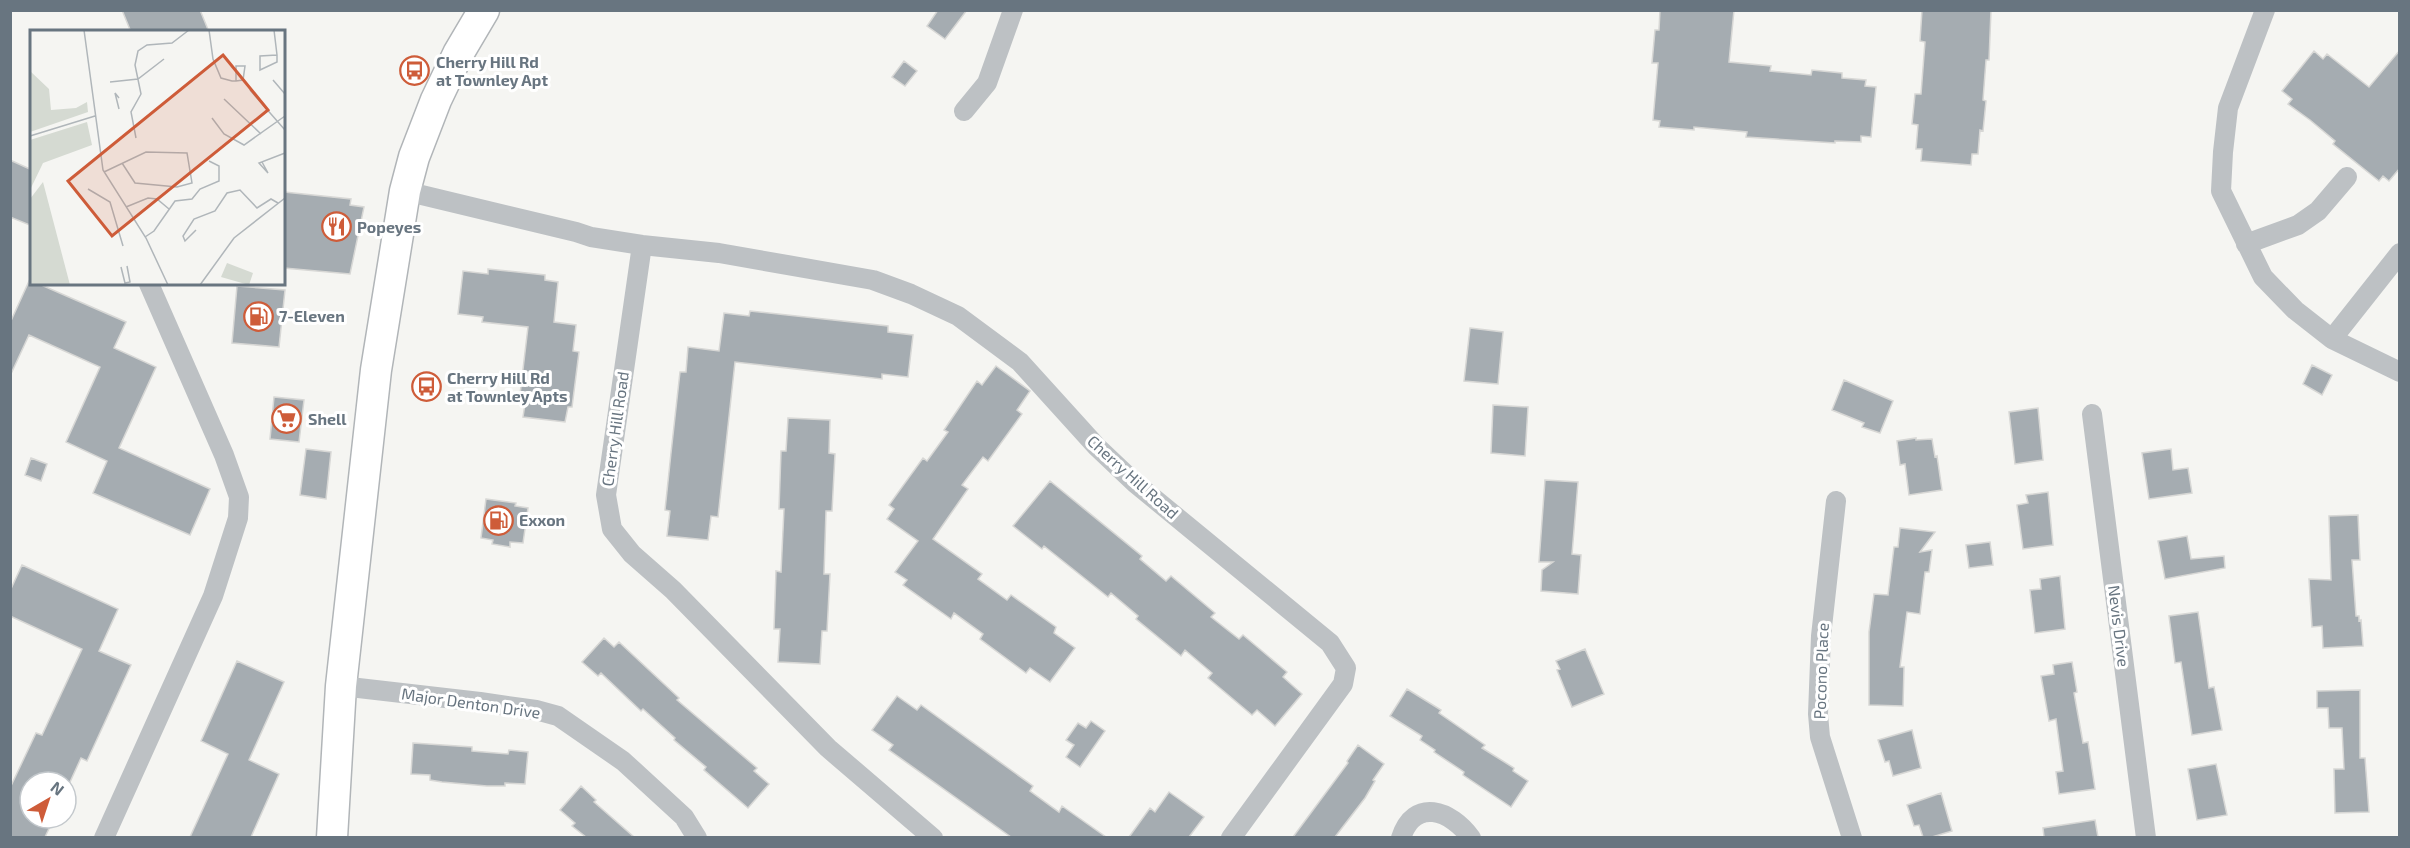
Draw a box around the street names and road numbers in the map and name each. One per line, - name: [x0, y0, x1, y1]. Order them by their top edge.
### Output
- street label: Cherry Hill Road: [597, 370, 632, 488]
- street label: Cherry Hill Road: [1084, 431, 1183, 522]
- street label: Nevis Drive: [2105, 584, 2134, 668]
- street label: Pocono Place: [1809, 622, 1832, 720]
- street label: Major Denton Drive: [400, 683, 542, 723]

